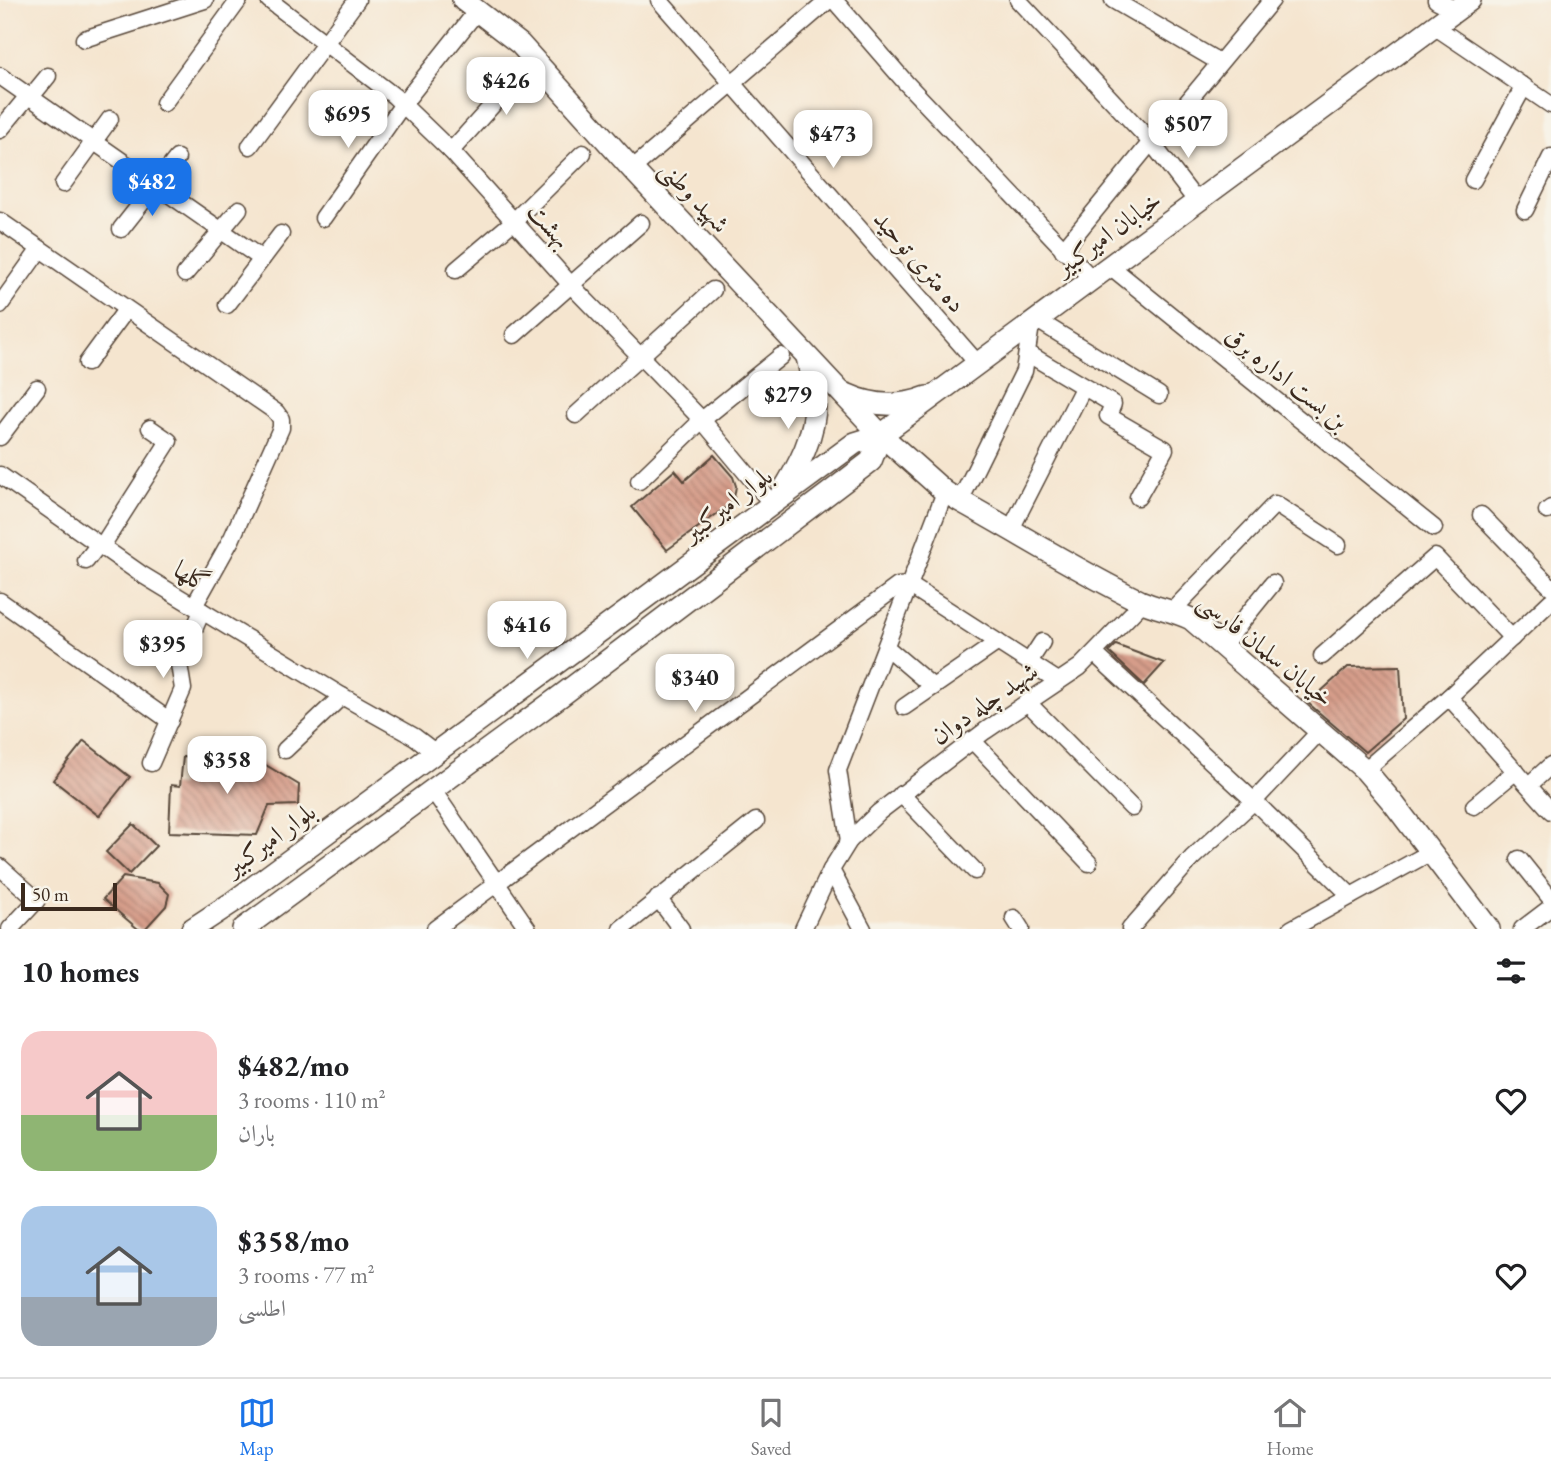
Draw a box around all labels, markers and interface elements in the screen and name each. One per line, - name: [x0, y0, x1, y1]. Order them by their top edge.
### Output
- pin: $426: [465, 58, 547, 117]
- text: $426: [482, 65, 530, 95]
- pin: $695: [307, 90, 389, 150]
- text: $695: [324, 98, 372, 128]
- pin: $507: [1147, 100, 1229, 160]
- text: $507: [1164, 108, 1212, 138]
- pin: $473: [792, 110, 874, 170]
- text: $473: [809, 118, 857, 148]
- street label: شهید وطنی: [651, 152, 738, 241]
- pin: $482: [111, 158, 193, 218]
- text: $482: [128, 166, 176, 196]
- street label: خیابان امیرکبیر: [1045, 183, 1168, 285]
- street label: بهشت: [520, 194, 580, 256]
- street label: ده متری توحید: [866, 202, 974, 320]
- street label: بن بست اداره برق: [1218, 318, 1356, 438]
- pin: $279: [747, 372, 829, 431]
- text: $279: [764, 379, 812, 409]
- street label: بلوار امیرکبیر: [672, 459, 779, 551]
- street label: گلها: [168, 552, 216, 600]
- street label: خیابان سلمان فارسی: [1190, 584, 1341, 716]
- pin: $416: [486, 602, 568, 661]
- text: $416: [503, 609, 551, 639]
- pin: $395: [122, 620, 204, 680]
- text: $395: [139, 628, 187, 658]
- pin: $340: [654, 654, 736, 714]
- street label: شهید چله دوان: [924, 654, 1045, 753]
- text: $340: [671, 662, 719, 692]
- pin: $358: [186, 736, 268, 796]
- text: $358: [203, 744, 251, 774]
- street label: بلوار امیرکبیر: [215, 794, 322, 885]
- scale bar: [21, 880, 117, 912]
- text: 50 m: [32, 882, 69, 907]
- text: 10 homes: [21, 952, 139, 991]
- icon: filters: [1492, 952, 1530, 990]
- text: $482/mo: [238, 1046, 349, 1085]
- icon: home: [77, 1059, 161, 1143]
- icon: heart: [1492, 1082, 1530, 1120]
- text: 3 rooms · 110 m²: [238, 1085, 386, 1115]
- text: باران: [238, 1118, 275, 1148]
- text: $358/mo: [238, 1221, 349, 1260]
- icon: home: [77, 1234, 161, 1318]
- icon: heart: [1492, 1257, 1530, 1295]
- text: 3 rooms · 77 m²: [238, 1260, 375, 1290]
- text: اطلسی: [238, 1293, 286, 1323]
- tab: Map: [238, 1394, 276, 1461]
- tab: Saved: [751, 1394, 791, 1461]
- tab: Home: [1266, 1394, 1313, 1461]

